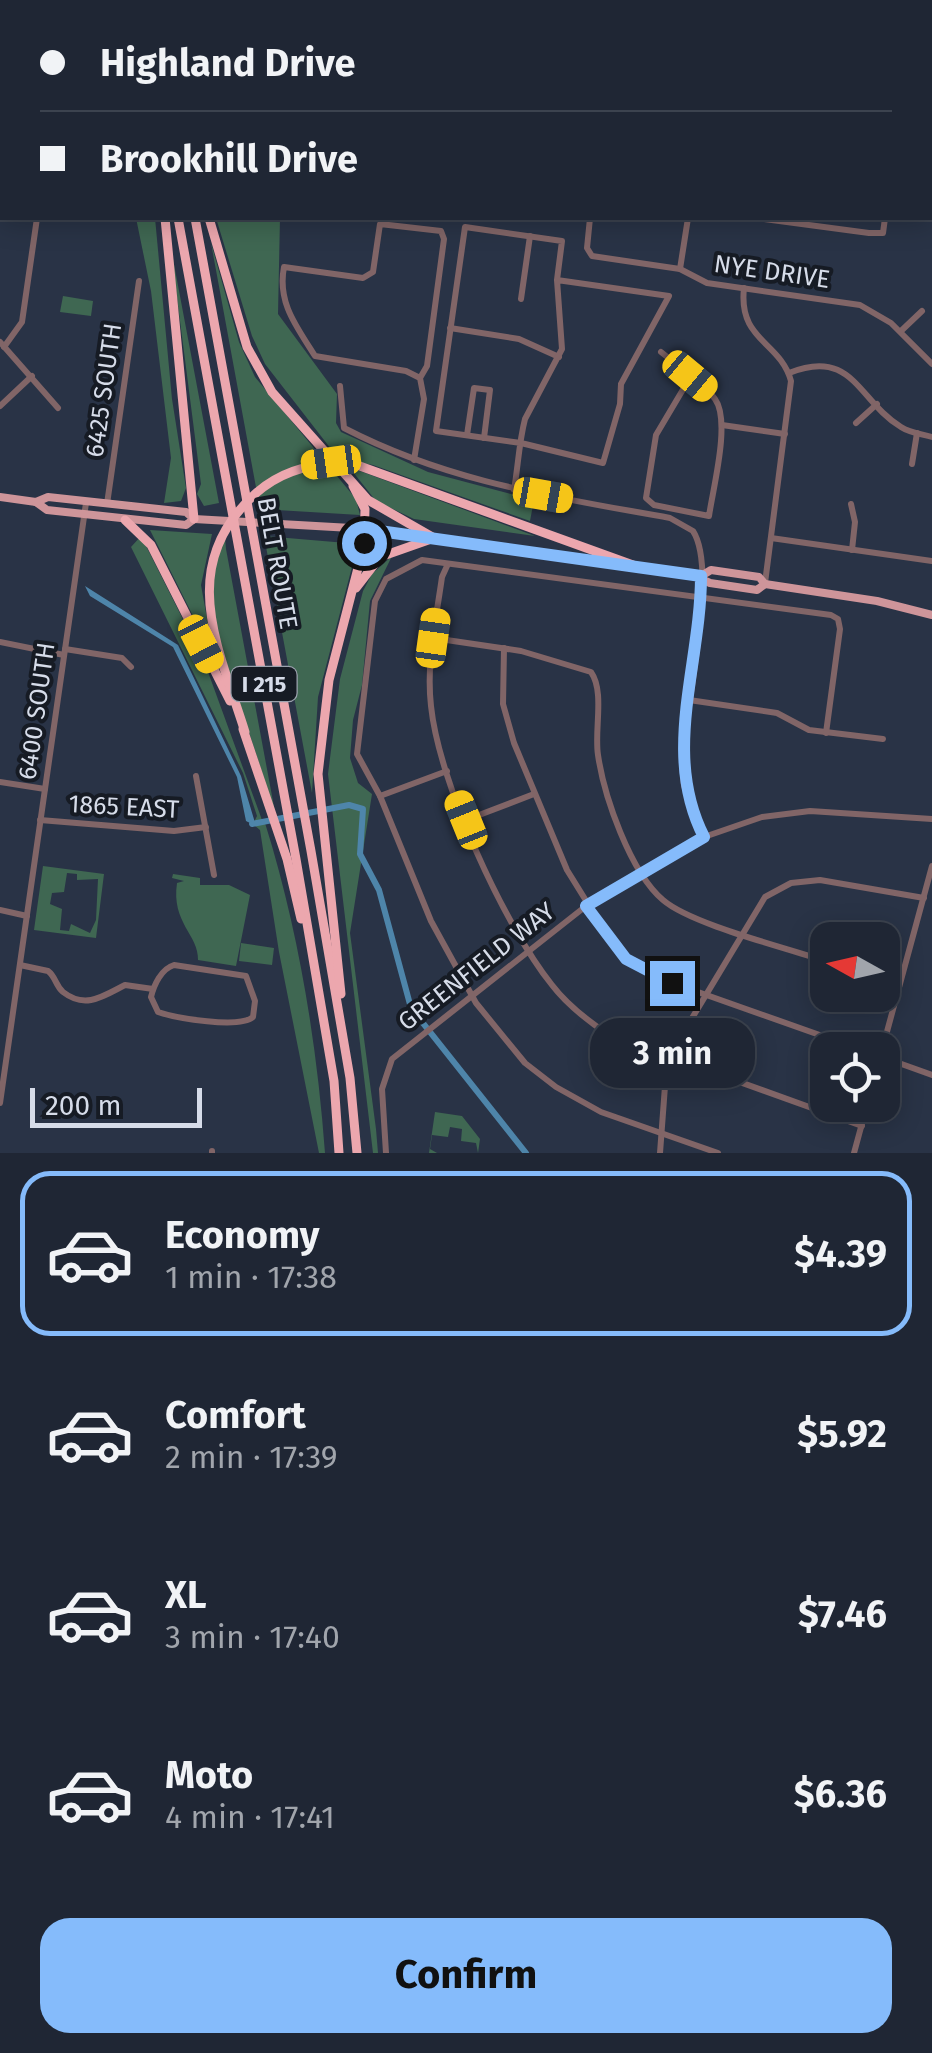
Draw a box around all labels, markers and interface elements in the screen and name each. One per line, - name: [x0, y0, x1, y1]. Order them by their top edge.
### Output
- text: Highland Drive: [100, 40, 355, 86]
- text: Brookhill Drive: [100, 136, 358, 182]
- street label: NYE DRIVE: [712, 249, 832, 295]
- street label: 6425 SOUTH: [80, 321, 128, 459]
- car: [657, 345, 723, 407]
- car: [299, 443, 363, 481]
- car: [511, 475, 575, 515]
- street label: BELT ROUTE: [251, 495, 303, 632]
- route start: [342, 521, 387, 566]
- car: [414, 606, 452, 670]
- car: [174, 610, 228, 678]
- street label: 6400 SOUTH: [12, 640, 61, 782]
- road number: I 215: [232, 667, 296, 701]
- car: [441, 787, 491, 853]
- street label: 1865 EAST: [68, 789, 180, 825]
- street label: GREENFIELD WAY: [392, 896, 561, 1037]
- north arrow: [810, 922, 900, 1012]
- map controls: [810, 922, 900, 1122]
- route end: [650, 961, 695, 1006]
- callout: 3 min: [590, 1018, 754, 1088]
- button: locate: [810, 1032, 900, 1122]
- text: 3 min: [633, 1034, 712, 1072]
- scale bar: [30, 1083, 202, 1128]
- text: 200 m: [45, 1089, 122, 1122]
- icon: car: [45, 1209, 135, 1299]
- text: Economy: [165, 1212, 320, 1258]
- text: $4.39: [794, 1231, 887, 1277]
- text: 1 min · 17:38: [165, 1258, 337, 1296]
- icon: car: [45, 1389, 135, 1479]
- text: Comfort: [165, 1392, 306, 1438]
- text: $5.92: [797, 1411, 887, 1457]
- text: 2 min · 17:39: [165, 1438, 338, 1476]
- icon: car: [45, 1569, 135, 1659]
- text: XL: [165, 1572, 207, 1618]
- text: $7.46: [798, 1591, 887, 1637]
- text: 3 min · 17:40: [165, 1618, 340, 1656]
- icon: car: [45, 1749, 135, 1839]
- text: Moto: [165, 1752, 253, 1798]
- text: $6.36: [794, 1771, 887, 1817]
- text: 4 min · 17:41: [165, 1798, 335, 1836]
- button: Confirm: [40, 1918, 892, 2033]

